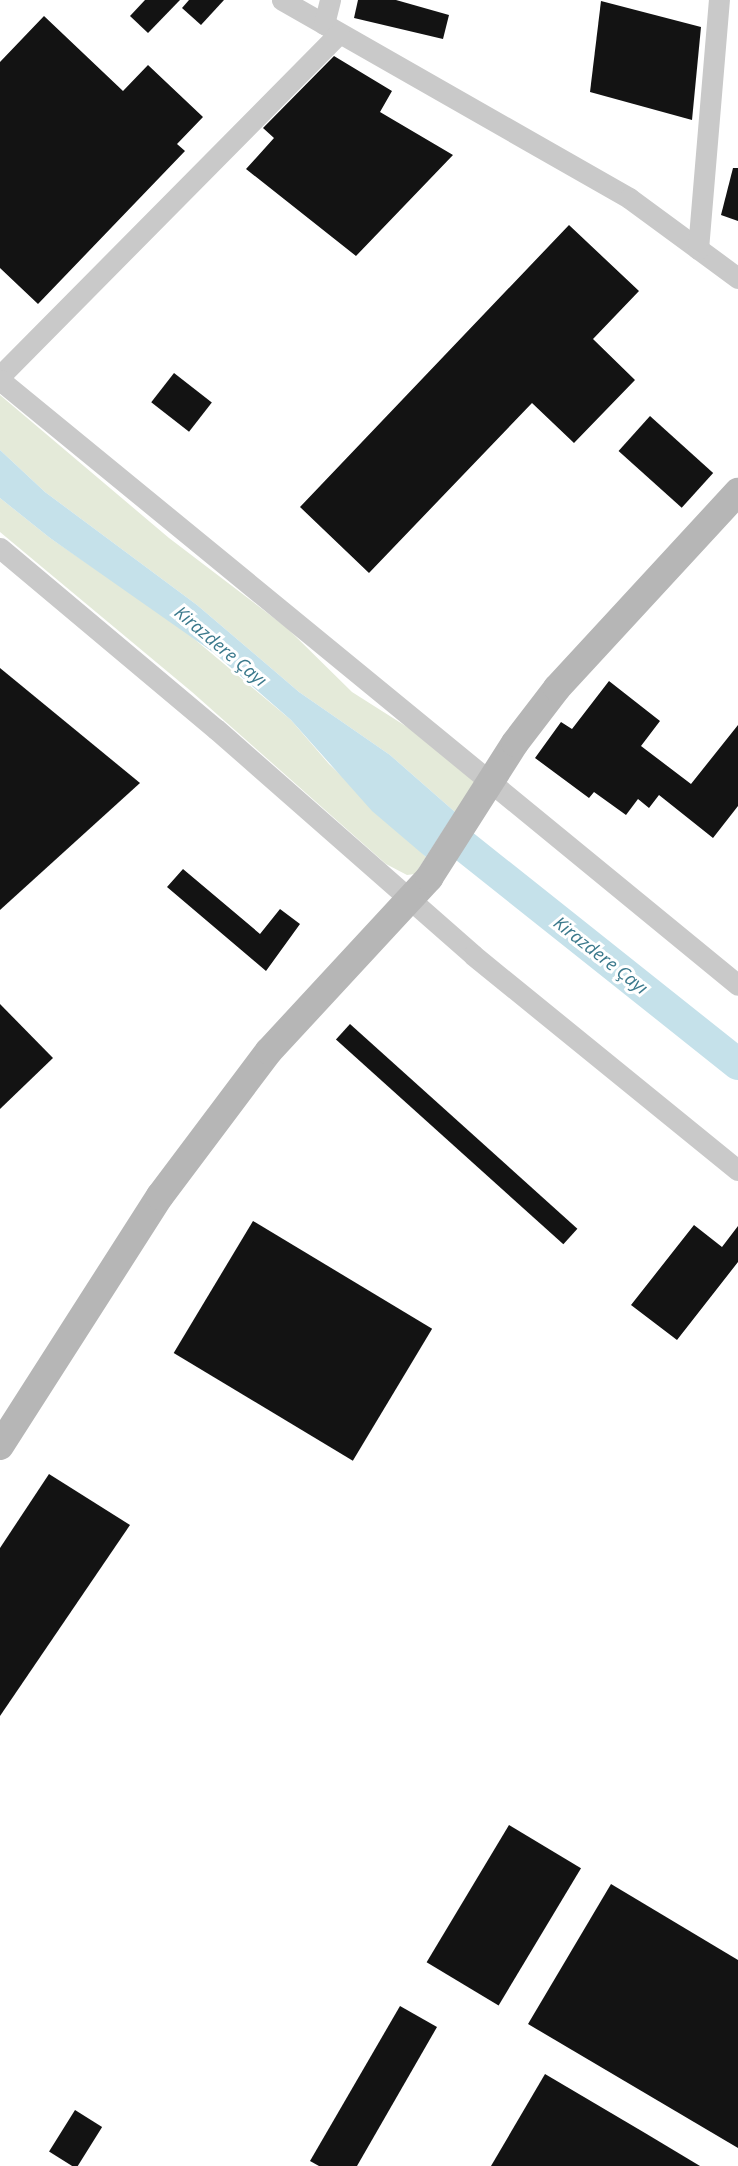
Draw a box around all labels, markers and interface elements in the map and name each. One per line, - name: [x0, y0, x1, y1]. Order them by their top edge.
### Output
- water label: Kirazdere Çayı: [171, 601, 271, 691]
- water label: Kirazdere Çayı: [550, 912, 652, 998]

